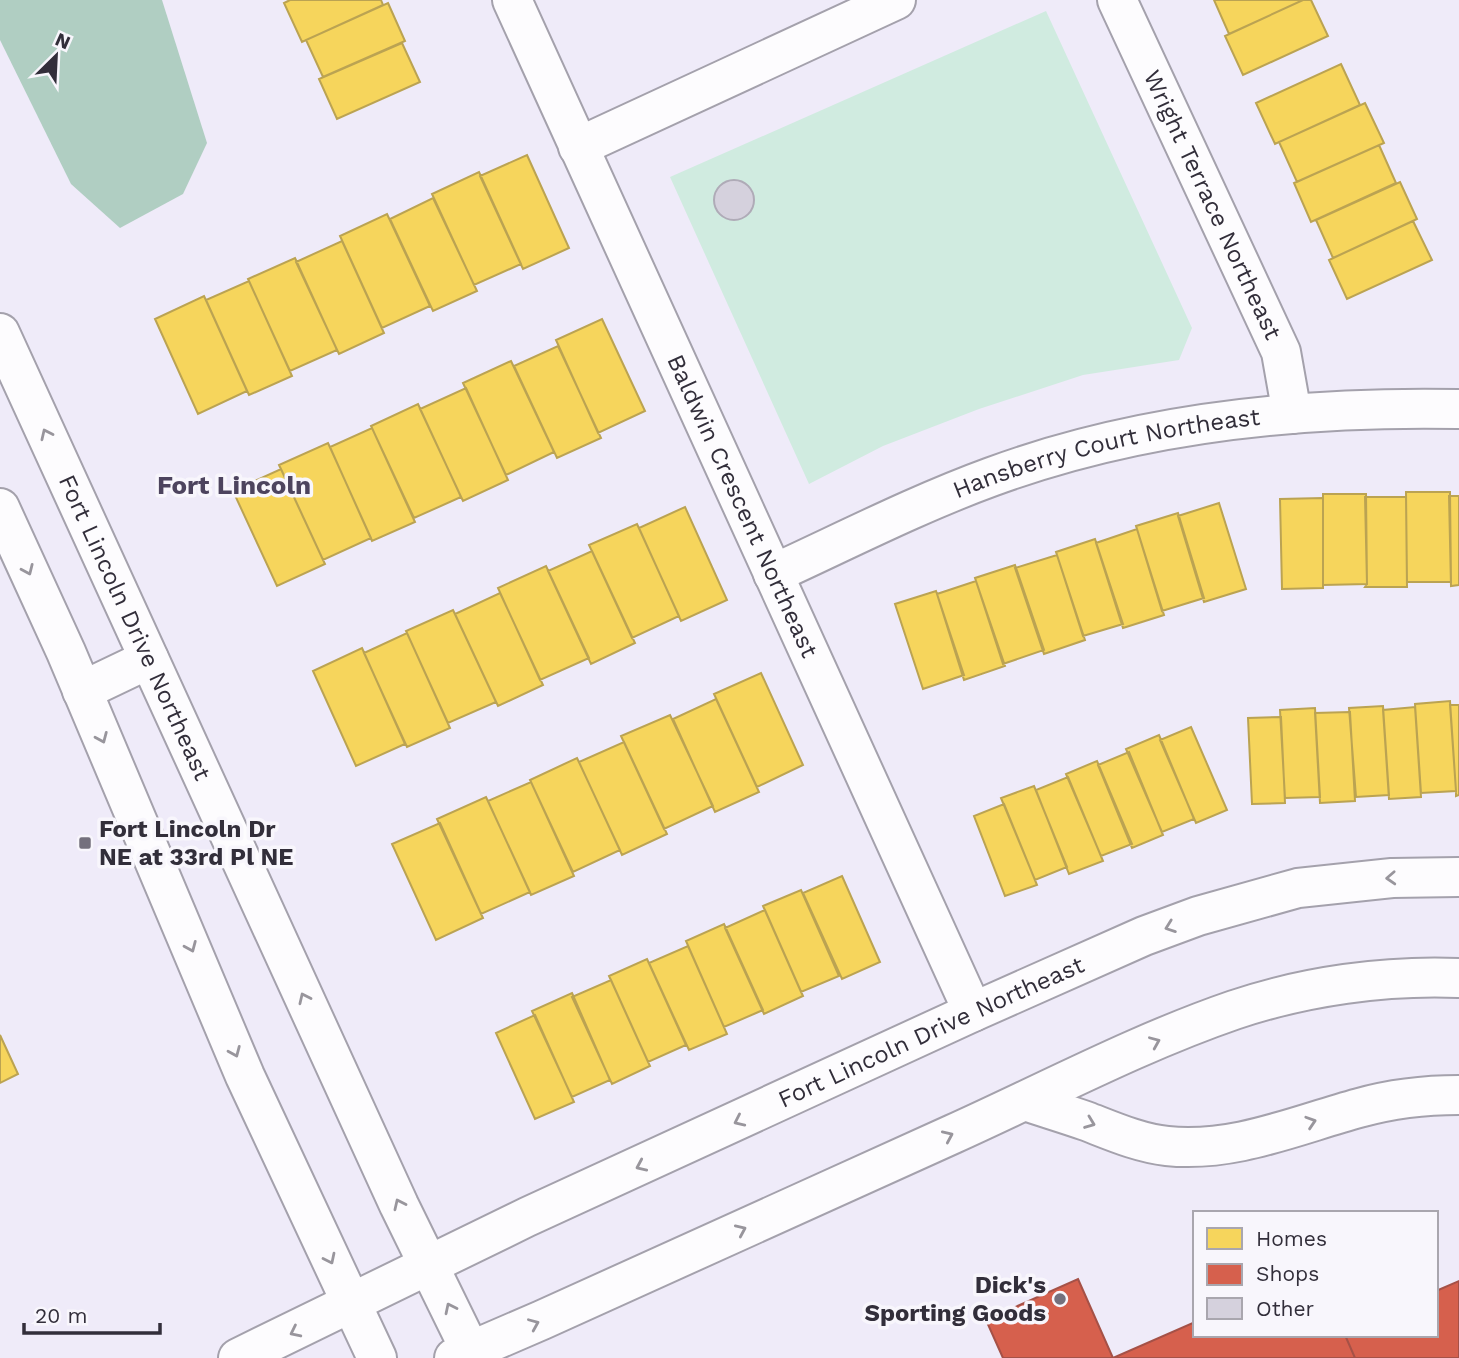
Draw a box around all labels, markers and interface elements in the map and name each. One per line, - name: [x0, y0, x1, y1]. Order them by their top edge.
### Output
- north arrow: [21, 21, 91, 91]
- text: N: [52, 28, 74, 54]
- street label: Wright Terrace Northeast: [1138, 66, 1287, 344]
- street label: Baldwin Crescent Northeast: [661, 350, 824, 662]
- street label: Hansberry Court Northeast: [949, 403, 1261, 504]
- one-way arrow: [40, 429, 54, 441]
- street label: Fort Lincoln Drive Northeast: [53, 470, 217, 785]
- district label: Fort Lincoln: [157, 470, 311, 500]
- one-way arrow: [20, 563, 34, 575]
- one-way arrow: [94, 730, 108, 743]
- place label: Fort Lincoln Dr NE at 33rd Pl NE: [99, 815, 293, 871]
- marker: Fort Lincoln Dr NE at 33rd Pl NE: [77, 835, 93, 851]
- one-way arrow: [1385, 870, 1396, 885]
- one-way arrow: [1164, 919, 1176, 933]
- one-way arrow: [182, 941, 196, 953]
- street label: Fort Lincoln Drive Northeast: [774, 950, 1088, 1114]
- one-way arrow: [298, 992, 312, 1005]
- one-way arrow: [1148, 1036, 1160, 1050]
- one-way arrow: [227, 1045, 241, 1057]
- one-way arrow: [734, 1113, 746, 1127]
- one-way arrow: [1083, 1115, 1095, 1129]
- one-way arrow: [1304, 1116, 1316, 1131]
- one-way arrow: [941, 1130, 953, 1144]
- one-way arrow: [636, 1158, 648, 1172]
- one-way arrow: [393, 1199, 407, 1211]
- legend: [1193, 1211, 1438, 1337]
- one-way arrow: [734, 1224, 746, 1238]
- text: Homes: [1256, 1226, 1327, 1251]
- one-way arrow: [321, 1252, 335, 1264]
- text: Shops: [1256, 1261, 1319, 1286]
- place label: Dick's Sporting Goods: [865, 1271, 1046, 1327]
- marker: Dick's Sporting Goods: [1052, 1291, 1068, 1307]
- scale bar: [24, 1292, 161, 1336]
- text: Other: [1256, 1296, 1315, 1321]
- text: 20 m: [35, 1303, 87, 1328]
- one-way arrow: [444, 1303, 458, 1315]
- one-way arrow: [526, 1318, 539, 1332]
- one-way arrow: [290, 1323, 302, 1337]

